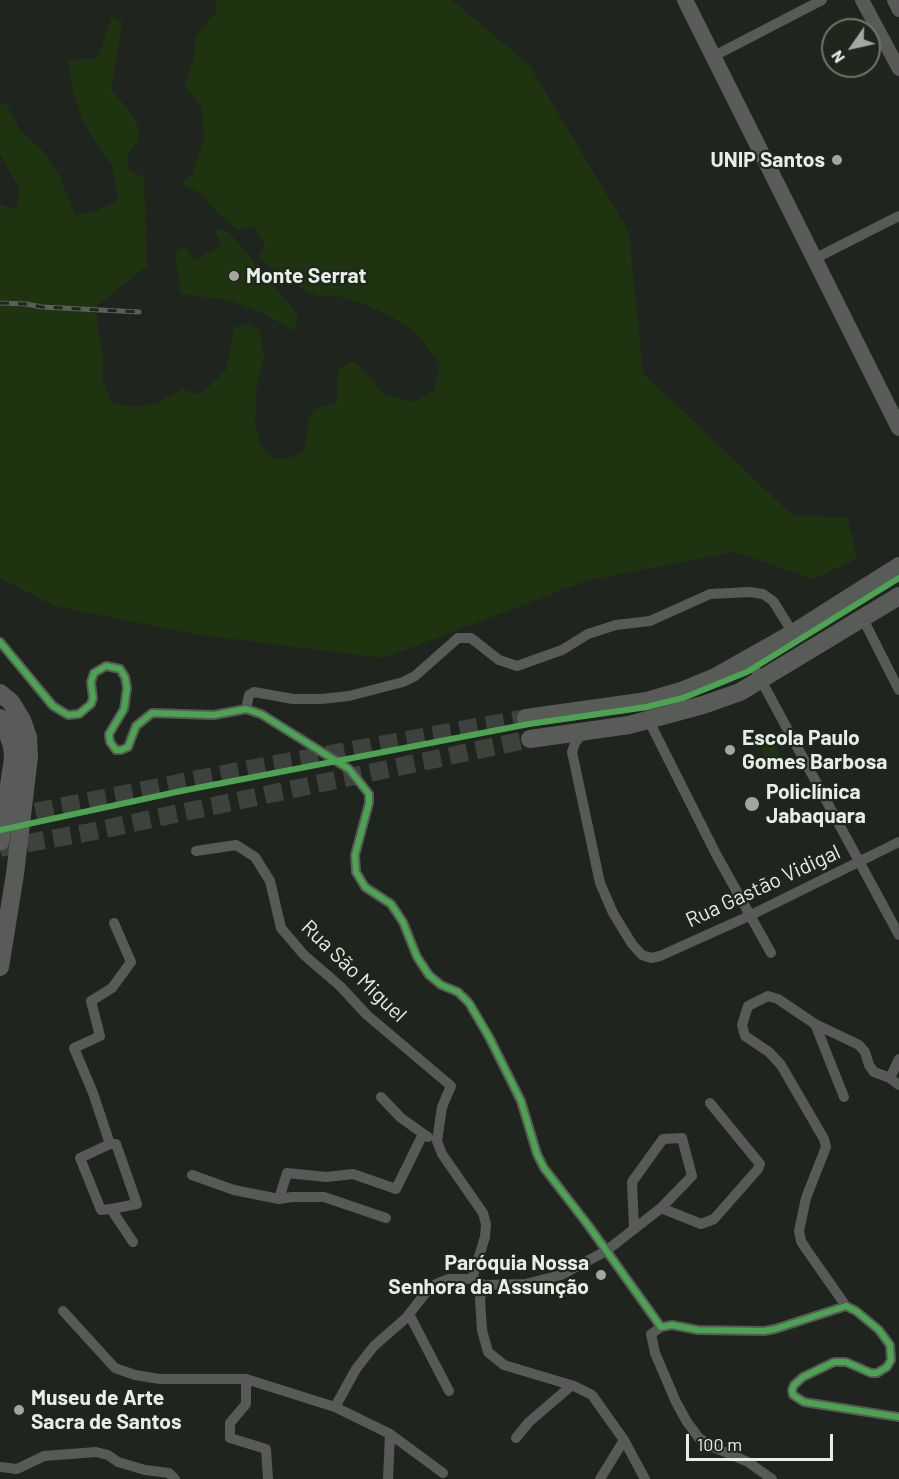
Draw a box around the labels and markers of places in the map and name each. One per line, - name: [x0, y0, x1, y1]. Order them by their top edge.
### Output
- place label: UNIP Santos: [711, 147, 825, 173]
- marker: UNIP Santos: [830, 153, 844, 167]
- place label: Monte Serrat: [246, 263, 366, 289]
- marker: Monte Serrat: [227, 269, 241, 283]
- place label: Escola Paulo Gomes Barbosa: [742, 725, 887, 775]
- marker: Escola Paulo Gomes Barbosa: [723, 743, 737, 757]
- place label: Policlínica Jabaquara: [766, 779, 866, 829]
- marker: Policlínica Jabaquara: [743, 795, 761, 813]
- place label: Paróquia Nossa Senhora da Assunção: [388, 1250, 589, 1300]
- marker: Paróquia Nossa Senhora da Assunção: [594, 1268, 608, 1282]
- place label: Museu de Arte Sacra de Santos: [31, 1385, 182, 1435]
- marker: Museu de Arte Sacra de Santos: [12, 1403, 26, 1417]

